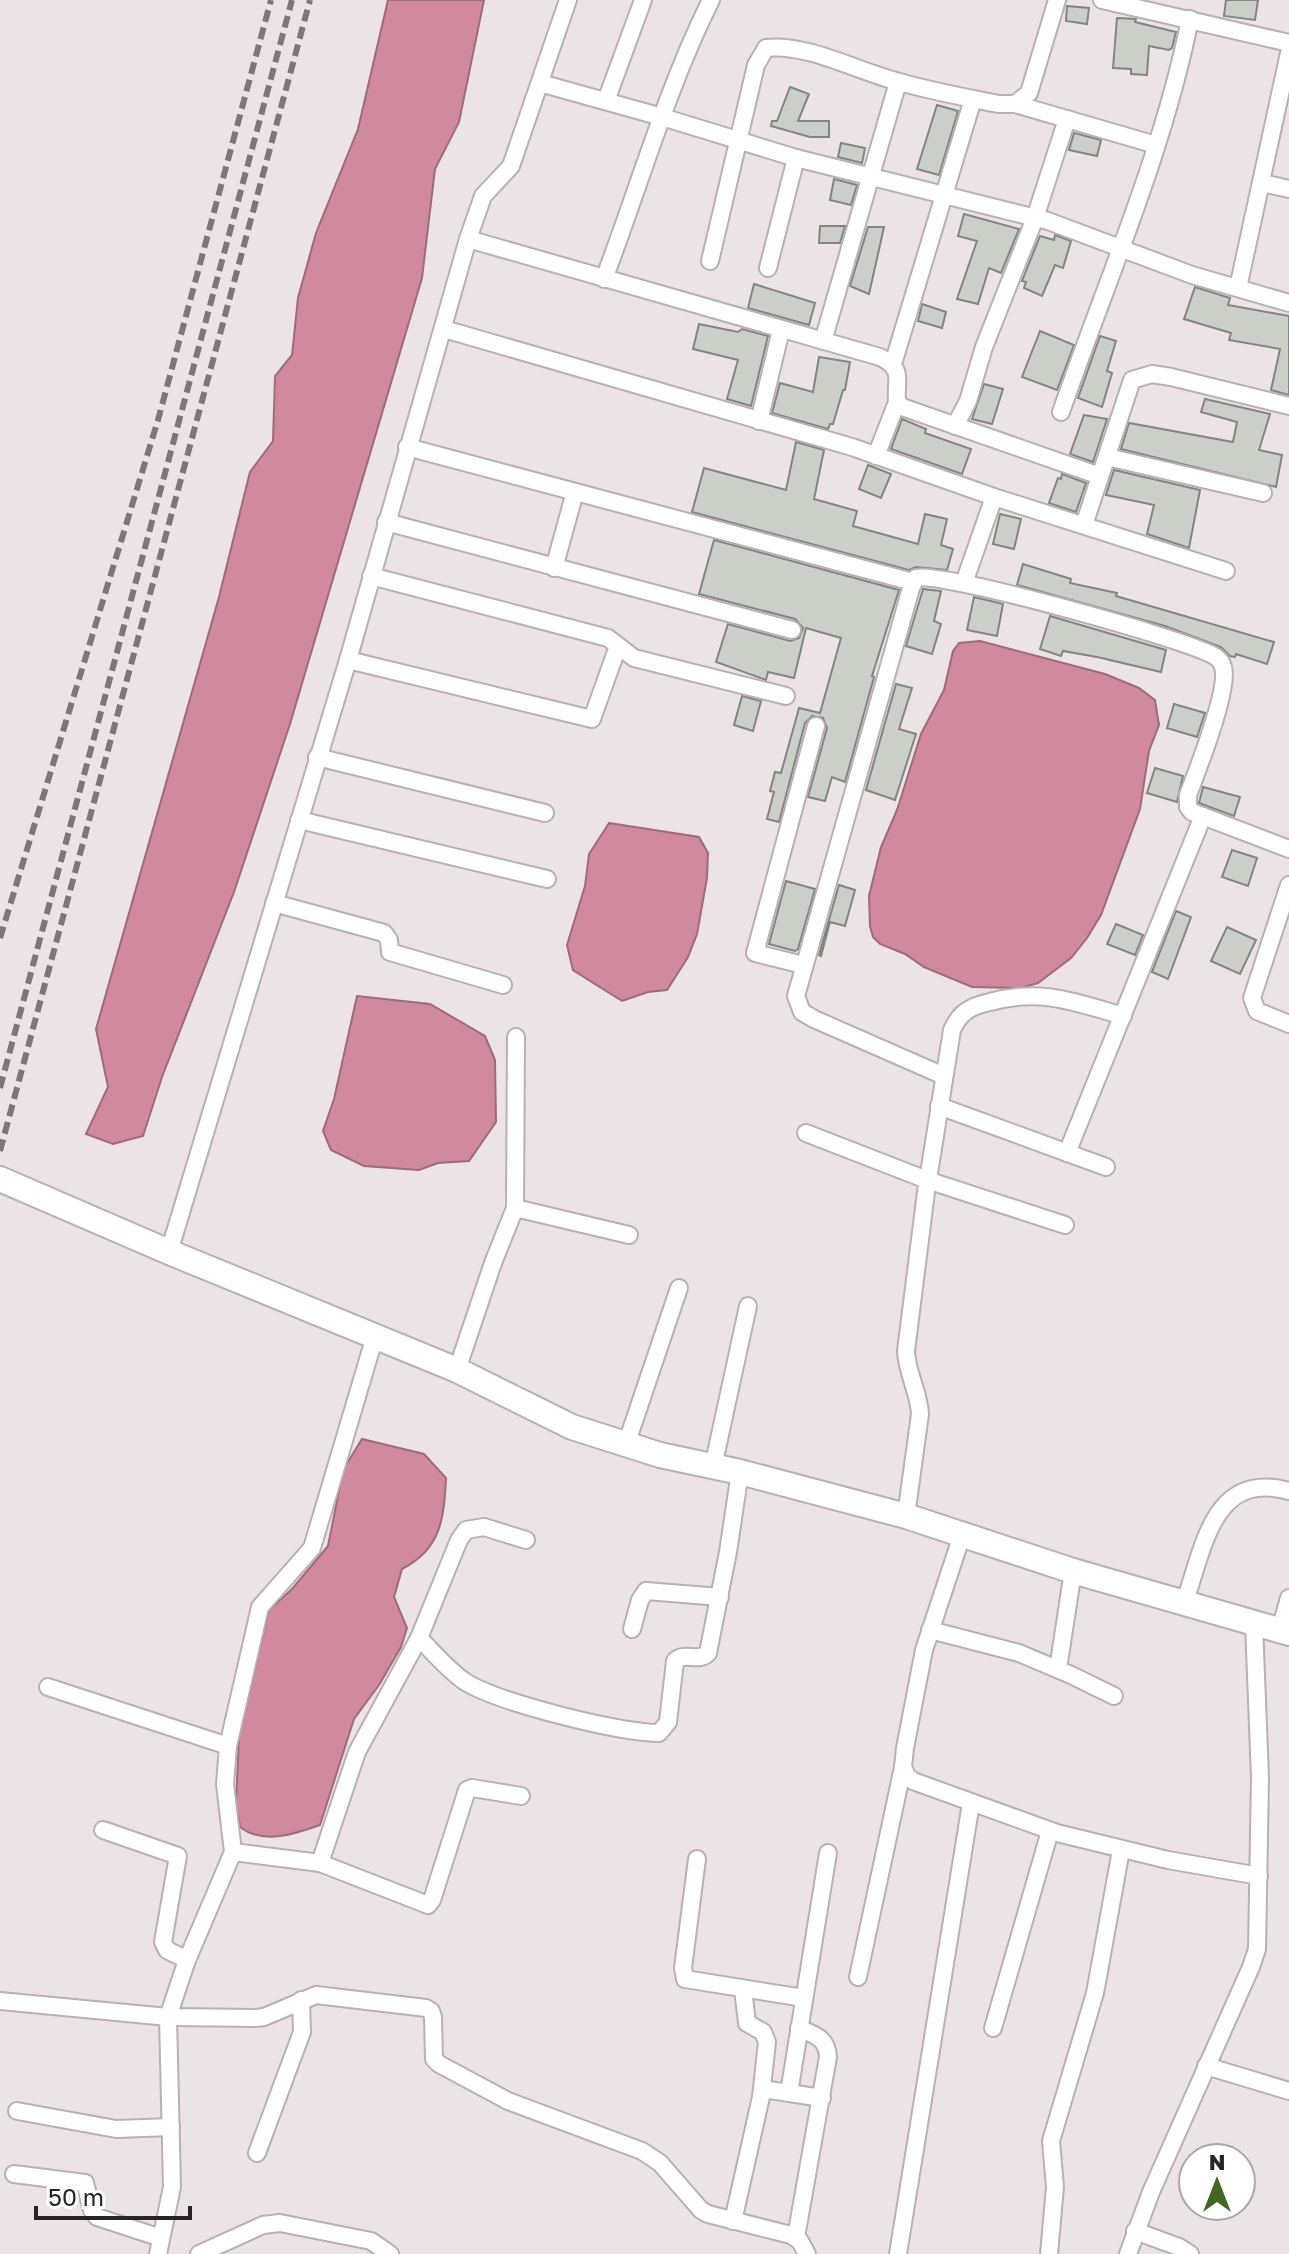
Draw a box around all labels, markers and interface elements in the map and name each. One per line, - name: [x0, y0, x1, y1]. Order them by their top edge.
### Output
- north arrow: [1177, 2142, 1257, 2222]
- text: N: [1209, 2148, 1225, 2175]
- scale bar: [36, 2170, 190, 2220]
- text: 50 m: [48, 2182, 104, 2211]

